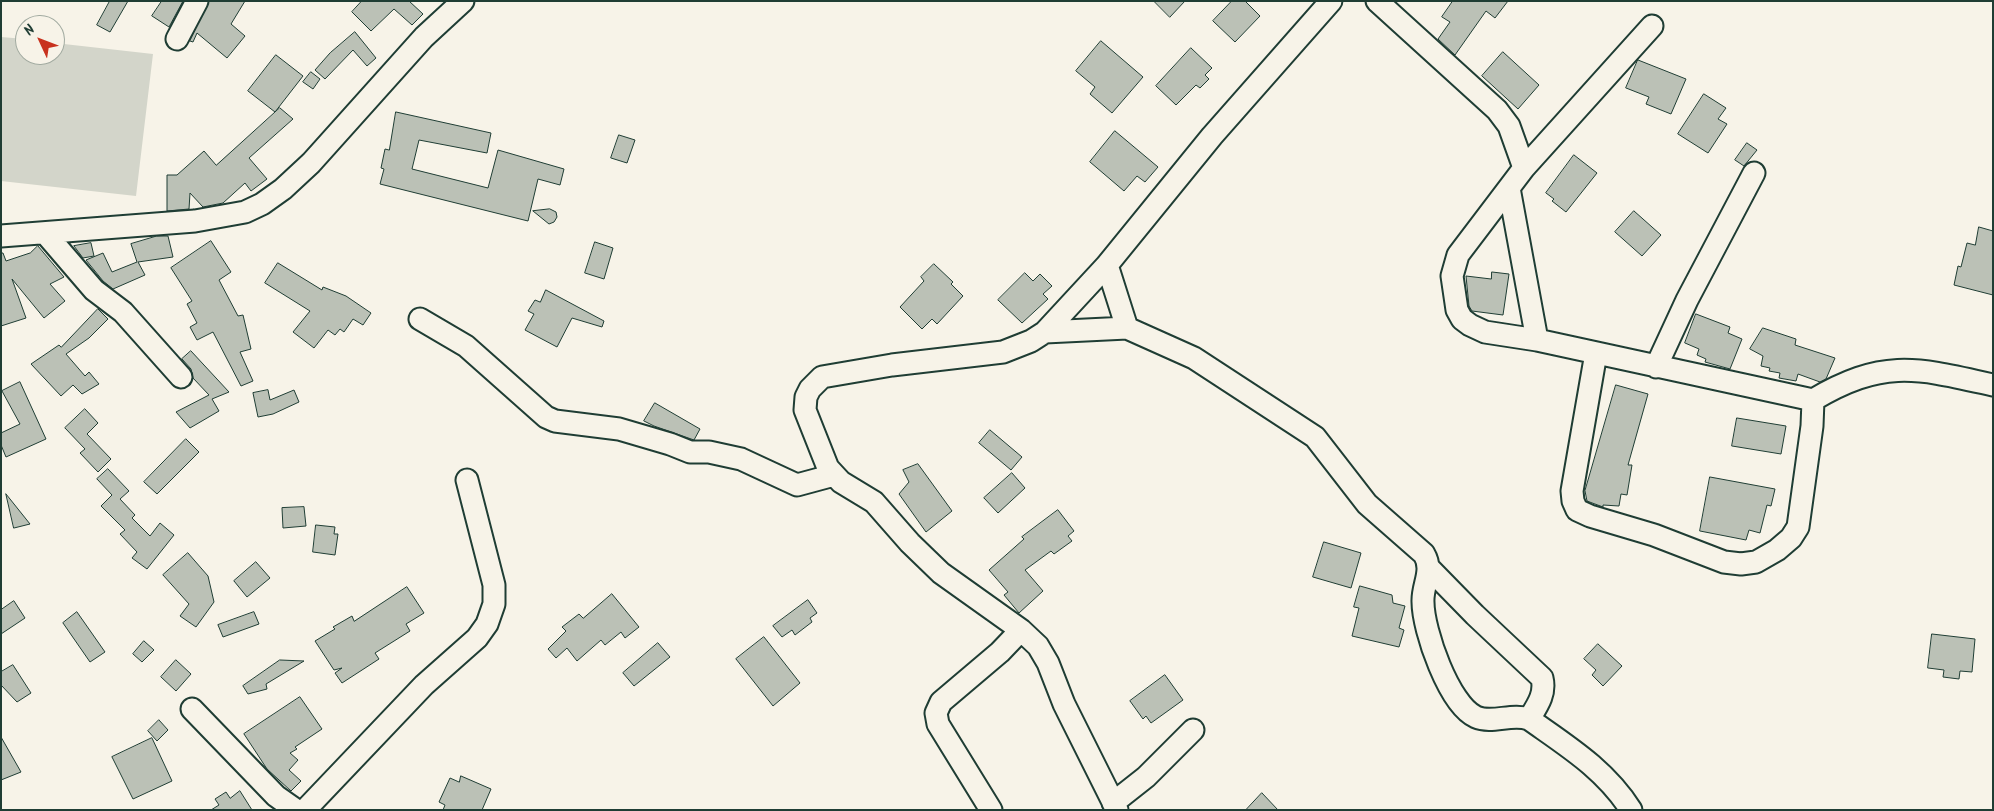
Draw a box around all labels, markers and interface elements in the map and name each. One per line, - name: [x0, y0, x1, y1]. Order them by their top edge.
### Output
- north arrow: [15, 15, 65, 65]
- text: N: [19, 20, 41, 41]

